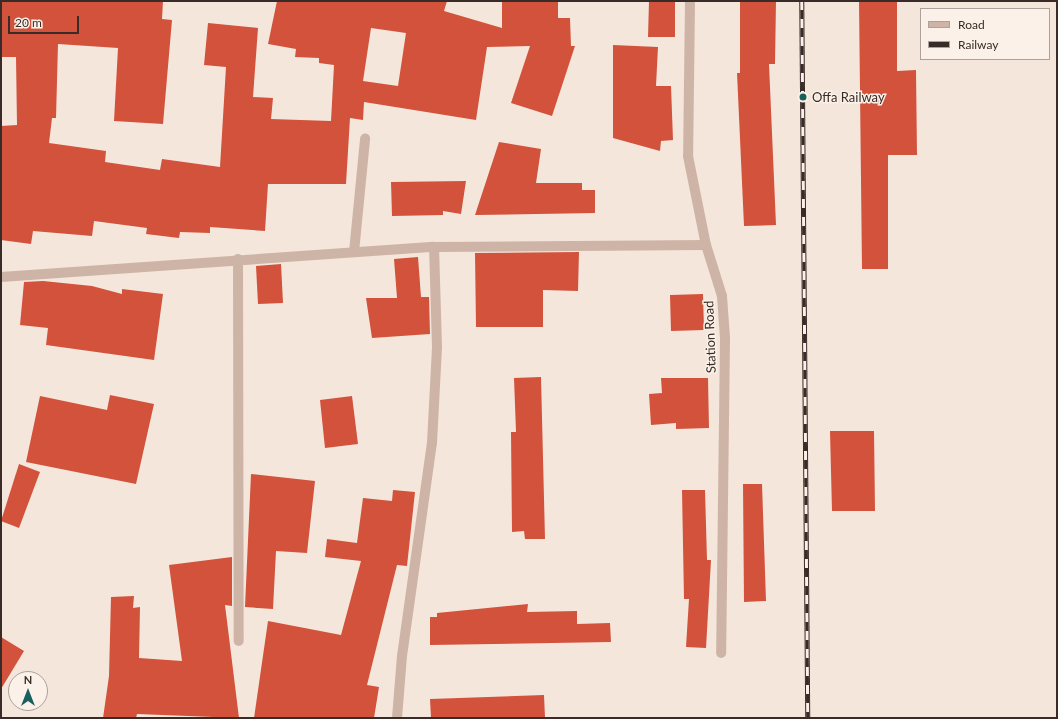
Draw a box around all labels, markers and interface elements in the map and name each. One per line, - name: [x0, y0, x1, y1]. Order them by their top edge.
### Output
- scale bar: [10, 8, 81, 34]
- legend: [920, 8, 1050, 60]
- text: 20 m: [15, 15, 42, 30]
- text: Road: [958, 17, 985, 32]
- text: Railway: [958, 37, 998, 52]
- place label: Offa Railway: [812, 89, 885, 105]
- marker: Offa Railway: [797, 91, 809, 103]
- street label: Station Road: [701, 300, 719, 374]
- north arrow: [8, 671, 48, 711]
- text: N: [24, 673, 32, 686]

